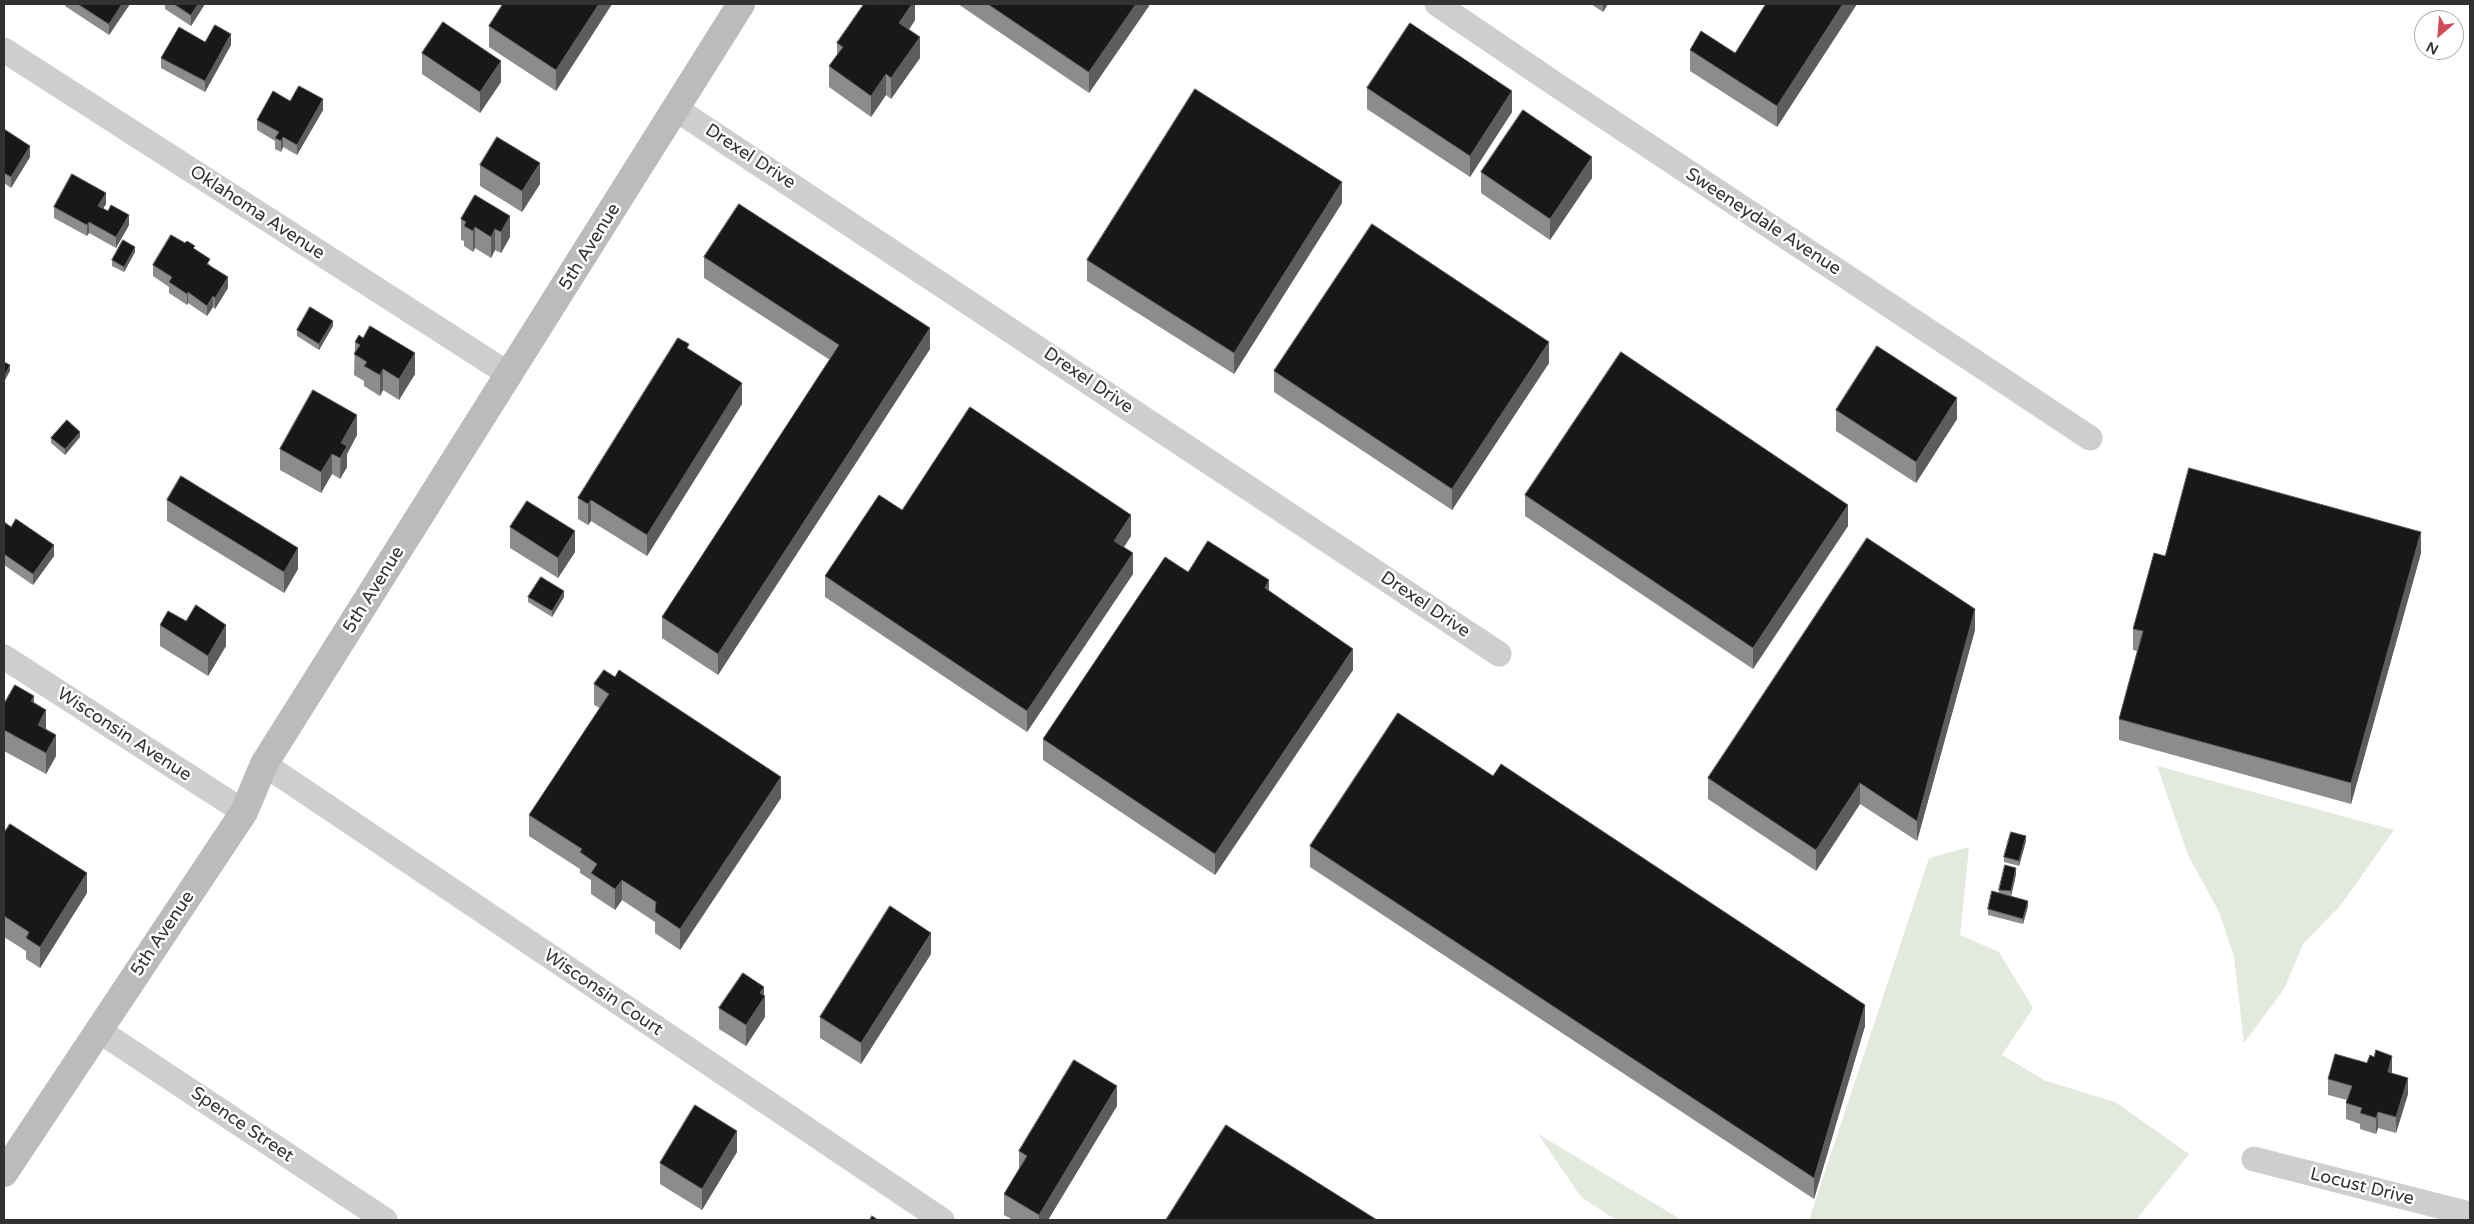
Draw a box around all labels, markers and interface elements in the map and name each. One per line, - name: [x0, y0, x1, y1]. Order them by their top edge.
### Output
- north arrow: [2414, 10, 2464, 60]
- text: N: [2424, 38, 2441, 58]
- street label: Drexel Drive: [701, 120, 799, 194]
- street label: Oklahoma Avenue: [185, 161, 329, 265]
- street label: Sweeneydale Avenue: [1681, 164, 1845, 280]
- street label: 5th Avenue: [555, 200, 625, 294]
- street label: Drexel Drive: [1039, 343, 1137, 419]
- street label: 5th Avenue: [339, 543, 409, 637]
- street label: Drexel Drive: [1376, 567, 1474, 643]
- street label: Wisconsin Avenue: [53, 684, 195, 786]
- street label: 5th Avenue: [127, 887, 199, 981]
- street label: Wisconsin Court: [539, 945, 667, 1041]
- street label: Spence Street: [187, 1083, 297, 1167]
- street label: Locust Drive: [2308, 1164, 2416, 1210]

